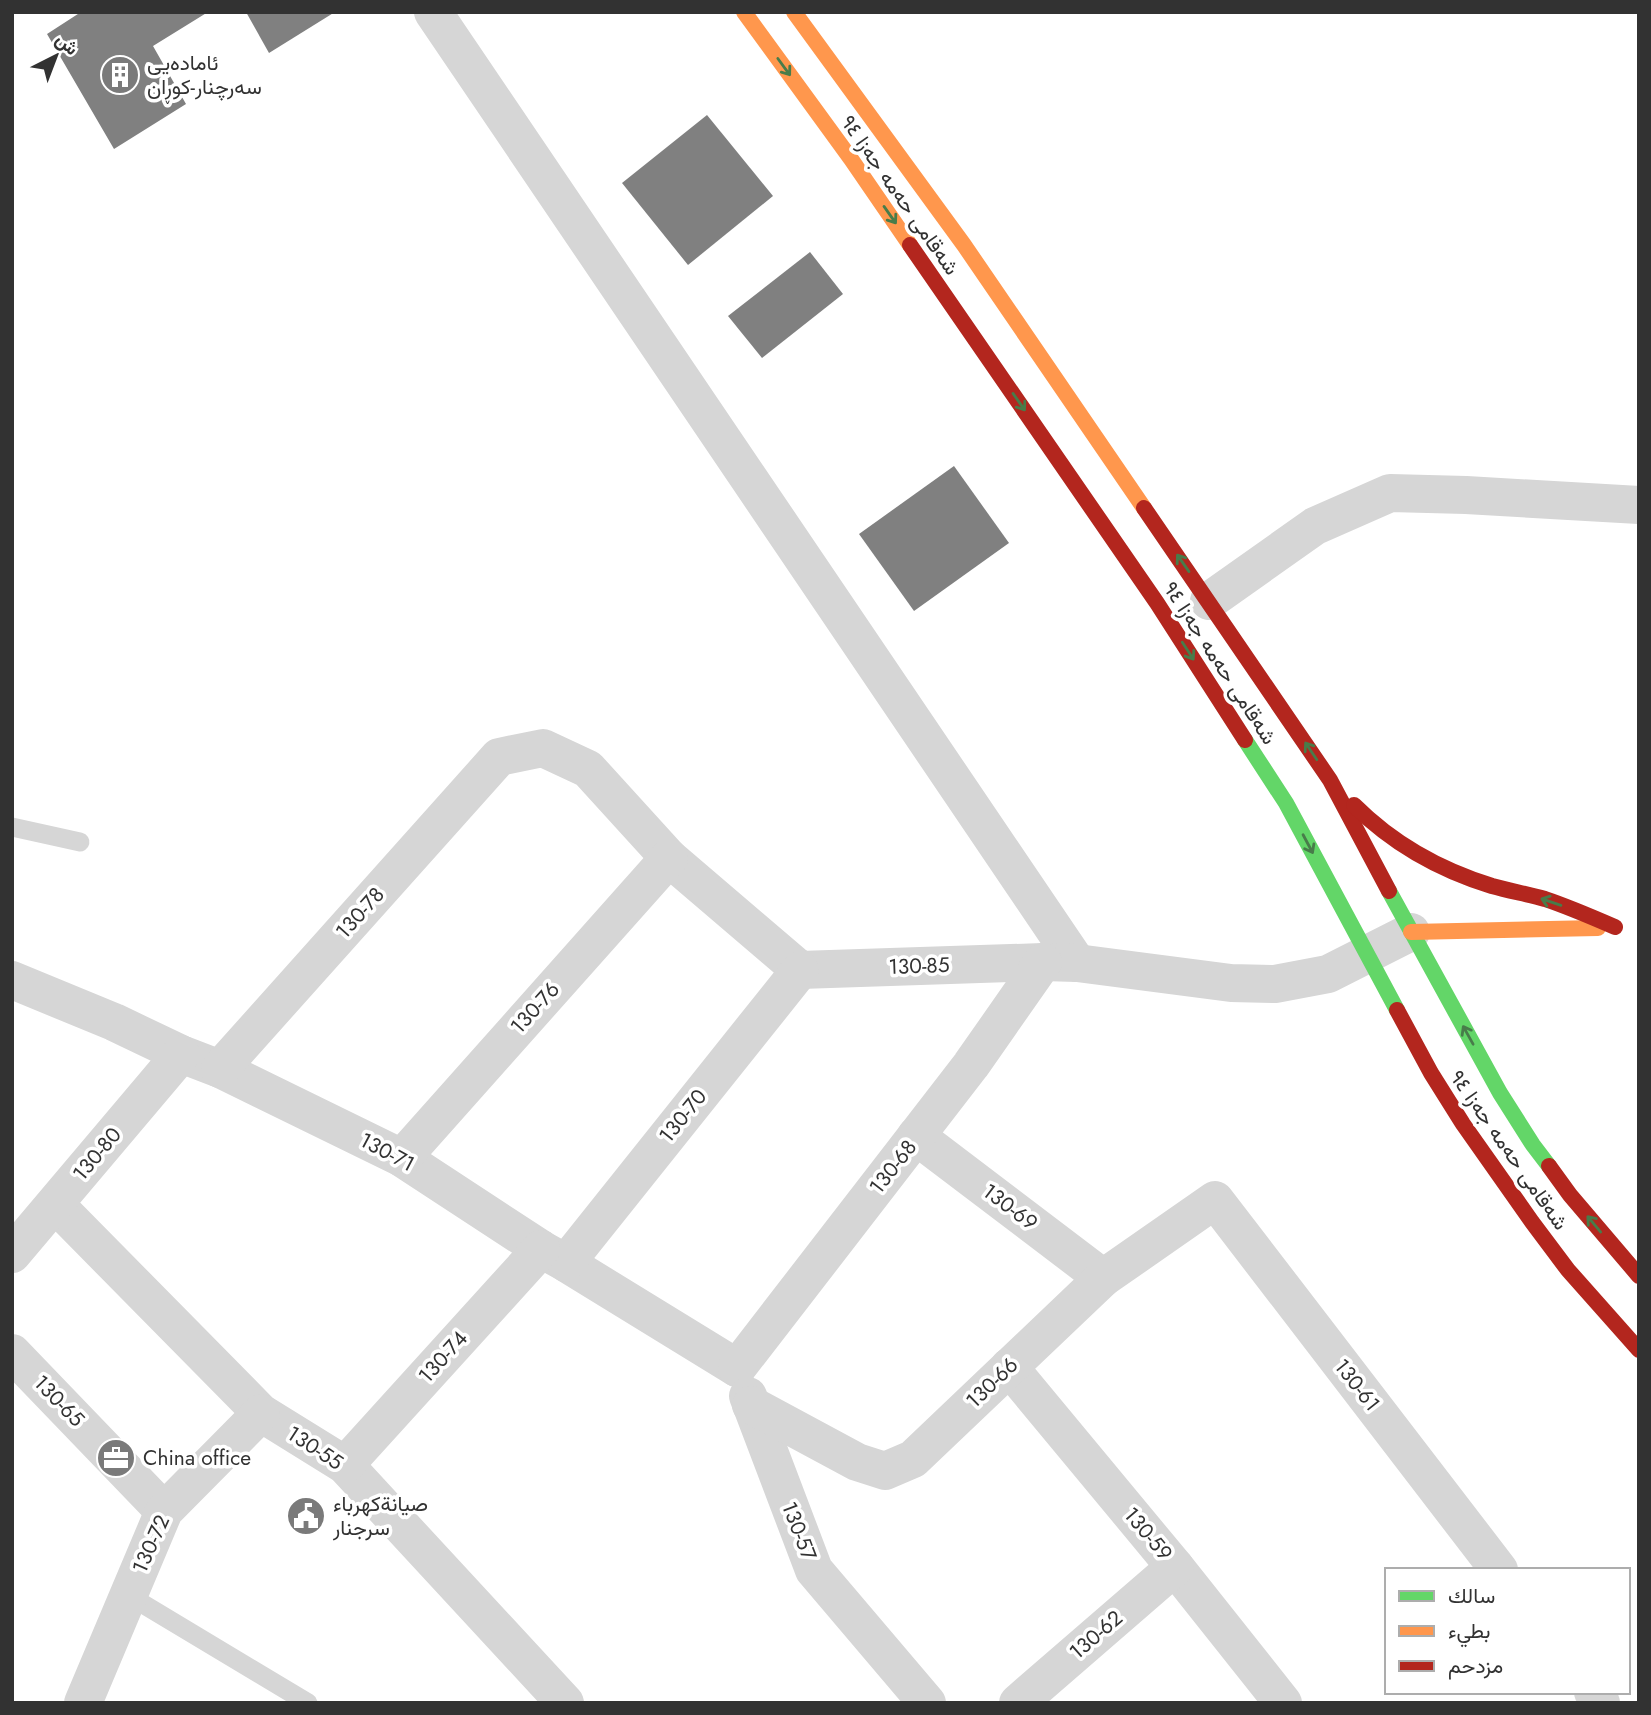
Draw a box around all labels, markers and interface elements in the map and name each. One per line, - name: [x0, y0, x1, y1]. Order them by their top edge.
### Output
- north arrow: [21, 21, 91, 91]
- text: ش: [50, 26, 85, 62]
- place label: ئامادەیی سەرچنار-کوڕان: [147, 48, 262, 104]
- building icon: ئامادەیی سەرچنار-کوڕان: [99, 54, 141, 96]
- one-way arrow: [777, 57, 791, 76]
- street label: شەقامی حەمە جەزا ٩٤: [833, 109, 967, 281]
- one-way arrow: [883, 205, 897, 224]
- one-way arrow: [1012, 392, 1026, 411]
- one-way arrow: [1176, 553, 1190, 573]
- street label: شەقامی حەمە جەزا ٩٤: [1156, 576, 1284, 750]
- one-way arrow: [1180, 641, 1195, 660]
- one-way arrow: [1303, 742, 1318, 761]
- one-way arrow: [1301, 834, 1315, 854]
- street label: 130-78: [329, 881, 391, 945]
- one-way arrow: [1541, 895, 1563, 907]
- street label: 130-85: [888, 950, 950, 982]
- street label: 130-76: [503, 975, 567, 1041]
- one-way arrow: [1461, 1026, 1475, 1046]
- street label: شەقامی حەمە جەزا ٩٤: [1442, 1064, 1576, 1236]
- street label: 130-70: [652, 1083, 714, 1149]
- street label: 130-80: [66, 1121, 128, 1187]
- street label: 130-71: [354, 1125, 420, 1179]
- street label: 130-68: [862, 1134, 924, 1200]
- street label: 130-69: [976, 1176, 1044, 1238]
- one-way arrow: [1587, 1215, 1603, 1233]
- street label: 130-74: [411, 1324, 475, 1390]
- street label: 130-66: [959, 1351, 1025, 1415]
- street label: 130-61: [1327, 1352, 1387, 1418]
- street label: 130-65: [27, 1368, 91, 1434]
- street label: 130-55: [281, 1419, 349, 1477]
- office icon: China office: [95, 1437, 137, 1479]
- place label: China office: [143, 1443, 251, 1473]
- place label: صيانةكهرباء سرجنار: [332, 1489, 428, 1543]
- public building icon: صيانةكهرباء سرجنار: [285, 1495, 327, 1537]
- street label: 130-57: [774, 1497, 824, 1565]
- street label: 130-59: [1117, 1501, 1179, 1567]
- street label: 130-72: [125, 1510, 177, 1578]
- legend: [1385, 1568, 1630, 1694]
- text: سالك: [1448, 1581, 1495, 1611]
- street label: 130-62: [1063, 1603, 1129, 1667]
- text: بطيء: [1448, 1616, 1491, 1648]
- text: مزدحم: [1448, 1651, 1503, 1681]

